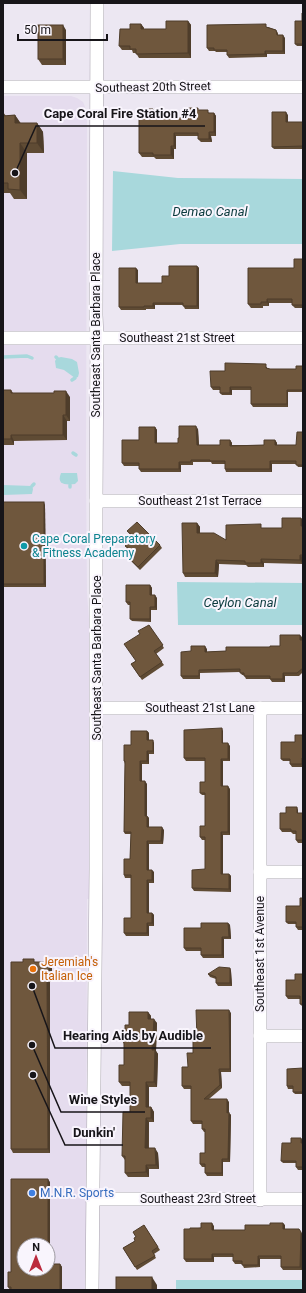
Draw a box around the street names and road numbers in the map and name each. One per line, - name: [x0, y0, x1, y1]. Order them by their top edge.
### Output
- street label: Southeast 20th Street: [95, 79, 211, 95]
- street label: Southeast Santa Barbara Place: [89, 252, 103, 418]
- street label: Southeast 21st Street: [119, 331, 235, 345]
- street label: Southeast 21st Terrace: [138, 494, 262, 508]
- street label: Southeast Santa Barbara Place: [90, 575, 104, 741]
- street label: Southeast 21st Lane: [145, 701, 255, 715]
- street label: Southeast 1st Avenue: [253, 896, 267, 1012]
- street label: Southeast 23rd Street: [140, 1192, 256, 1206]

